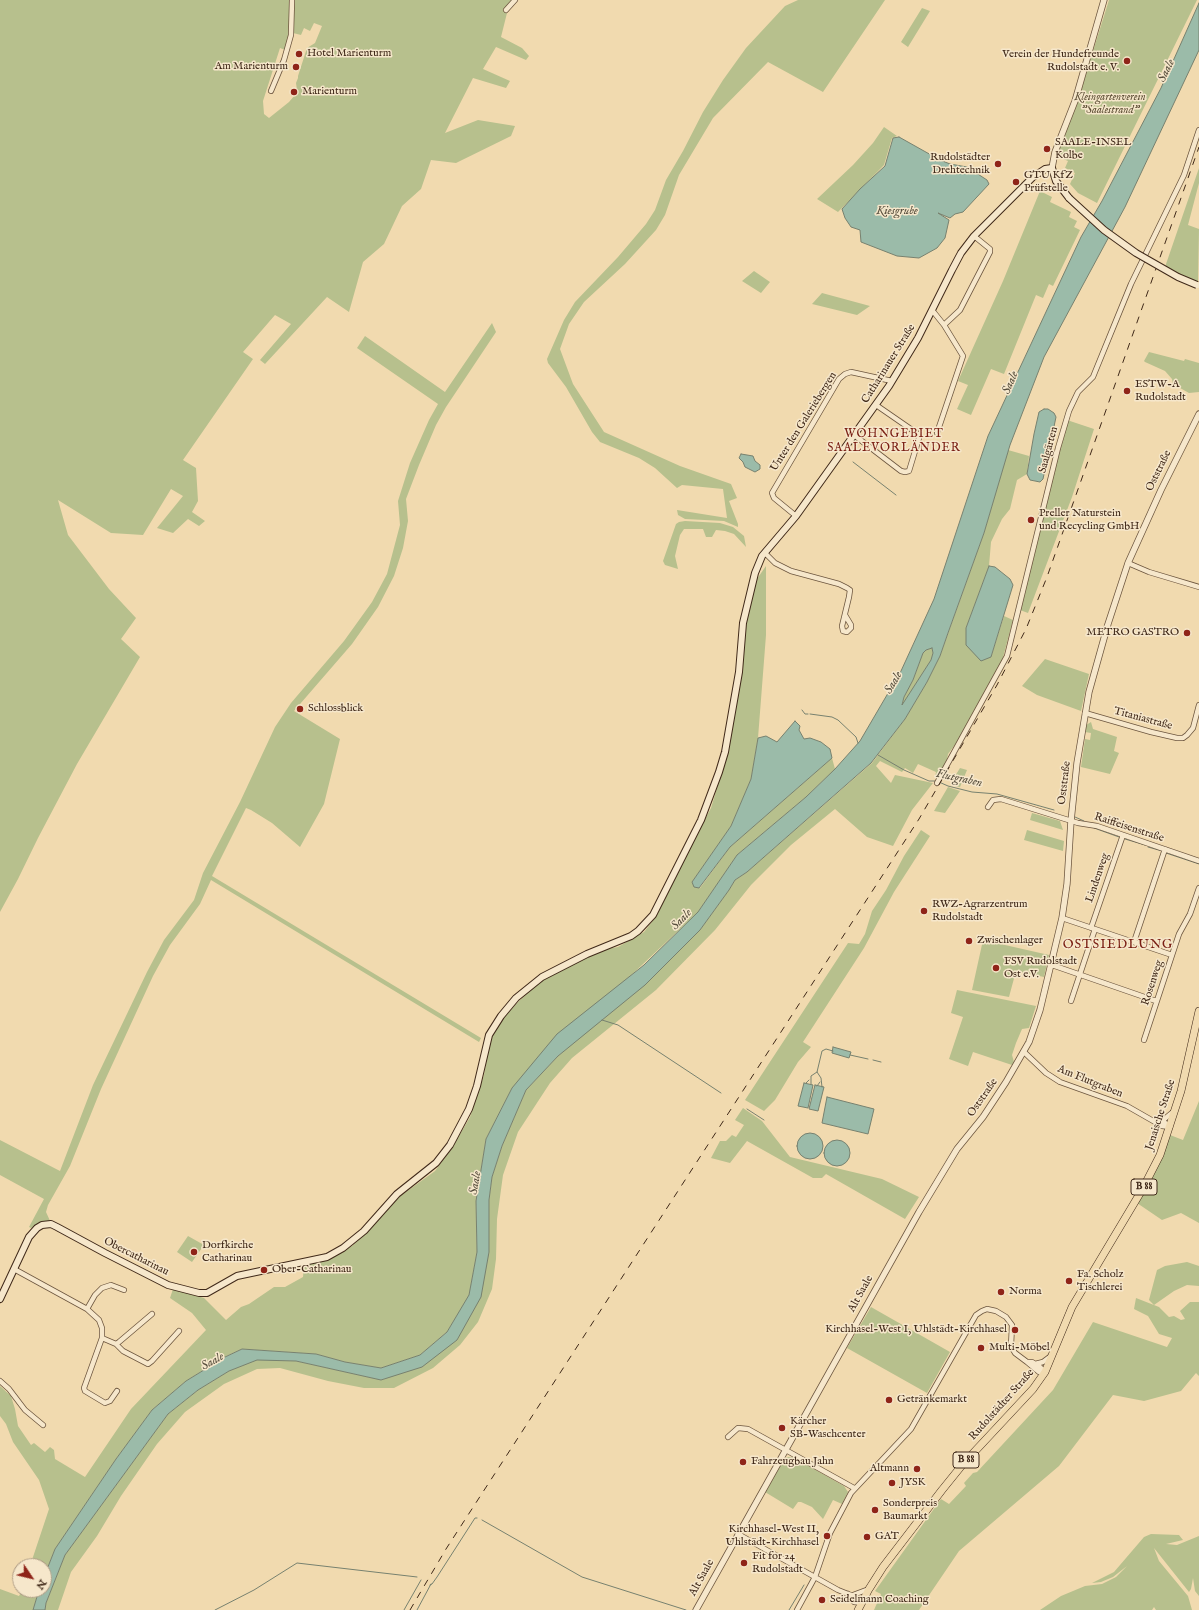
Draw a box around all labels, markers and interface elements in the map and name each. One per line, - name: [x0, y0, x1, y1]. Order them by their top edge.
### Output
- place label: Hotel Marienturm: [307, 47, 391, 61]
- place label: Verein der Hundefreunde Rudolstadt e. V.: [1002, 48, 1119, 74]
- marker: Hotel Marienturm: [294, 49, 304, 59]
- marker: Verein der Hundefreunde Rudolstadt e. V.: [1122, 56, 1132, 66]
- water label: Saale: [1155, 57, 1179, 85]
- place label: Am Marienturm: [215, 60, 288, 74]
- marker: Am Marienturm: [291, 62, 301, 72]
- place label: Marienturm: [302, 85, 357, 99]
- marker: Marienturm: [289, 87, 299, 97]
- park label: Kleingartenverein "Saalestrand": [1074, 91, 1146, 117]
- place label: SAALE-INSEL Kolbe: [1055, 136, 1131, 162]
- marker: SAALE-INSEL Kolbe: [1042, 144, 1052, 154]
- place label: Rudolstädter Drehtechnik: [930, 151, 990, 177]
- marker: Rudolstädter Drehtechnik: [993, 159, 1003, 169]
- place label: GTU KfZ Prüfstelle: [1024, 169, 1073, 195]
- marker: GTU KfZ Prüfstelle: [1011, 177, 1021, 187]
- water label: Kiesgrube: [876, 205, 918, 219]
- street label: Catharinauer Straße: [859, 322, 919, 406]
- water label: Saale: [1000, 369, 1022, 397]
- street label: Unter den Galeriebergen: [768, 370, 840, 474]
- place label: ESTW-A Rudolstadt: [1135, 378, 1186, 404]
- marker: ESTW-A Rudolstadt: [1122, 386, 1132, 396]
- street label: Saalgärten: [1036, 425, 1062, 475]
- district label: WOHNGEBIET SAALEVORLÄNDER: [827, 428, 961, 456]
- street label: Oststraße: [1143, 448, 1175, 494]
- place label: Preller Naturstein und Recycling GmbH: [1039, 507, 1139, 533]
- marker: Preller Naturstein und Recycling GmbH: [1026, 515, 1036, 525]
- place label: METRO GASTRO: [1086, 626, 1179, 640]
- marker: METRO GASTRO: [1182, 628, 1192, 638]
- water label: Saale: [882, 669, 906, 697]
- place label: Schlossblick: [308, 702, 363, 716]
- marker: Schlossblick: [295, 704, 305, 714]
- street label: Titaniastraße: [1112, 705, 1174, 733]
- street label: Oststraße: [1056, 760, 1074, 806]
- water label: Flutgraben: [934, 767, 984, 791]
- street label: Raiffeisenstraße: [1092, 811, 1166, 845]
- street label: Lindenweg: [1083, 852, 1113, 904]
- place label: RWZ-Agrarzentrum Rudolstadt: [932, 898, 1027, 924]
- water label: Saale: [669, 906, 695, 934]
- marker: RWZ-Agrarzentrum Rudolstadt: [919, 906, 929, 916]
- place label: Zwischenlager: [977, 934, 1043, 948]
- marker: Zwischenlager: [964, 936, 974, 946]
- district label: OSTSIEDLUNG: [1063, 937, 1173, 953]
- place label: FSV Rudolstadt Ost e.V.: [1004, 955, 1077, 981]
- street label: Rosenweg: [1139, 959, 1167, 1007]
- marker: FSV Rudolstadt Ost e.V.: [991, 963, 1001, 973]
- street label: Am Flutgraben: [1055, 1063, 1125, 1101]
- street label: Oststraße: [965, 1076, 1001, 1120]
- street label: Jenaische Straße: [1143, 1078, 1179, 1152]
- water label: Saale: [467, 1170, 485, 1196]
- road number: B 88: [1131, 1179, 1157, 1195]
- street label: Obercatharinau: [101, 1235, 171, 1279]
- place label: Dorfkirche Catharinau: [202, 1239, 253, 1265]
- marker: Dorfkirche Catharinau: [189, 1247, 199, 1257]
- place label: Ober-Catharinau: [272, 1263, 351, 1277]
- marker: Ober-Catharinau: [259, 1265, 269, 1275]
- place label: Fa. Scholz Tischlerei: [1077, 1268, 1124, 1294]
- street label: Alt Saale: [846, 1273, 876, 1315]
- marker: Fa. Scholz Tischlerei: [1064, 1276, 1074, 1286]
- place label: Norma: [1009, 1285, 1041, 1299]
- marker: Norma: [996, 1287, 1006, 1297]
- place label: Kirchhasel-West I, Uhlstädt-Kirchhasel: [825, 1323, 1007, 1337]
- marker: Kirchhasel-West I, Uhlstädt-Kirchhasel: [1010, 1325, 1020, 1335]
- place label: Multi-Möbel: [989, 1341, 1050, 1355]
- marker: Multi-Möbel: [976, 1343, 986, 1353]
- water label: Saale: [199, 1350, 227, 1374]
- street label: Rudolstädter Straße: [967, 1367, 1037, 1443]
- place label: Getränkemarkt: [897, 1393, 967, 1407]
- marker: Getränkemarkt: [884, 1395, 894, 1405]
- place label: Kärcher SB-Waschcenter: [790, 1415, 865, 1441]
- marker: Kärcher SB-Waschcenter: [777, 1423, 787, 1433]
- road number: B 88: [953, 1452, 979, 1468]
- place label: Fahrzeugbau Jahn: [751, 1455, 834, 1469]
- marker: Fahrzeugbau Jahn: [738, 1457, 748, 1467]
- place label: Altmann: [870, 1462, 909, 1476]
- marker: Altmann: [912, 1464, 922, 1474]
- place label: JYSK: [900, 1476, 926, 1490]
- marker: JYSK: [887, 1478, 897, 1488]
- place label: Sonderpreis Baumarkt: [883, 1497, 937, 1523]
- marker: Sonderpreis Baumarkt: [870, 1505, 880, 1515]
- place label: Kirchhasel-West II, Uhlstädt-Kirchhasel: [725, 1523, 819, 1549]
- place label: GAT: [875, 1530, 899, 1544]
- marker: Kirchhasel-West II, Uhlstädt-Kirchhasel: [822, 1531, 832, 1541]
- marker: GAT: [862, 1532, 872, 1542]
- place label: Fit for 24 Rudolstadt: [752, 1550, 803, 1576]
- street label: Alt Saale: [687, 1557, 717, 1599]
- north arrow: [12, 1558, 52, 1598]
- marker: Fit for 24 Rudolstadt: [739, 1558, 749, 1568]
- text: N: [33, 1576, 49, 1592]
- place label: Seidelmann Coaching: [830, 1593, 929, 1607]
- marker: Seidelmann Coaching: [817, 1595, 827, 1605]

